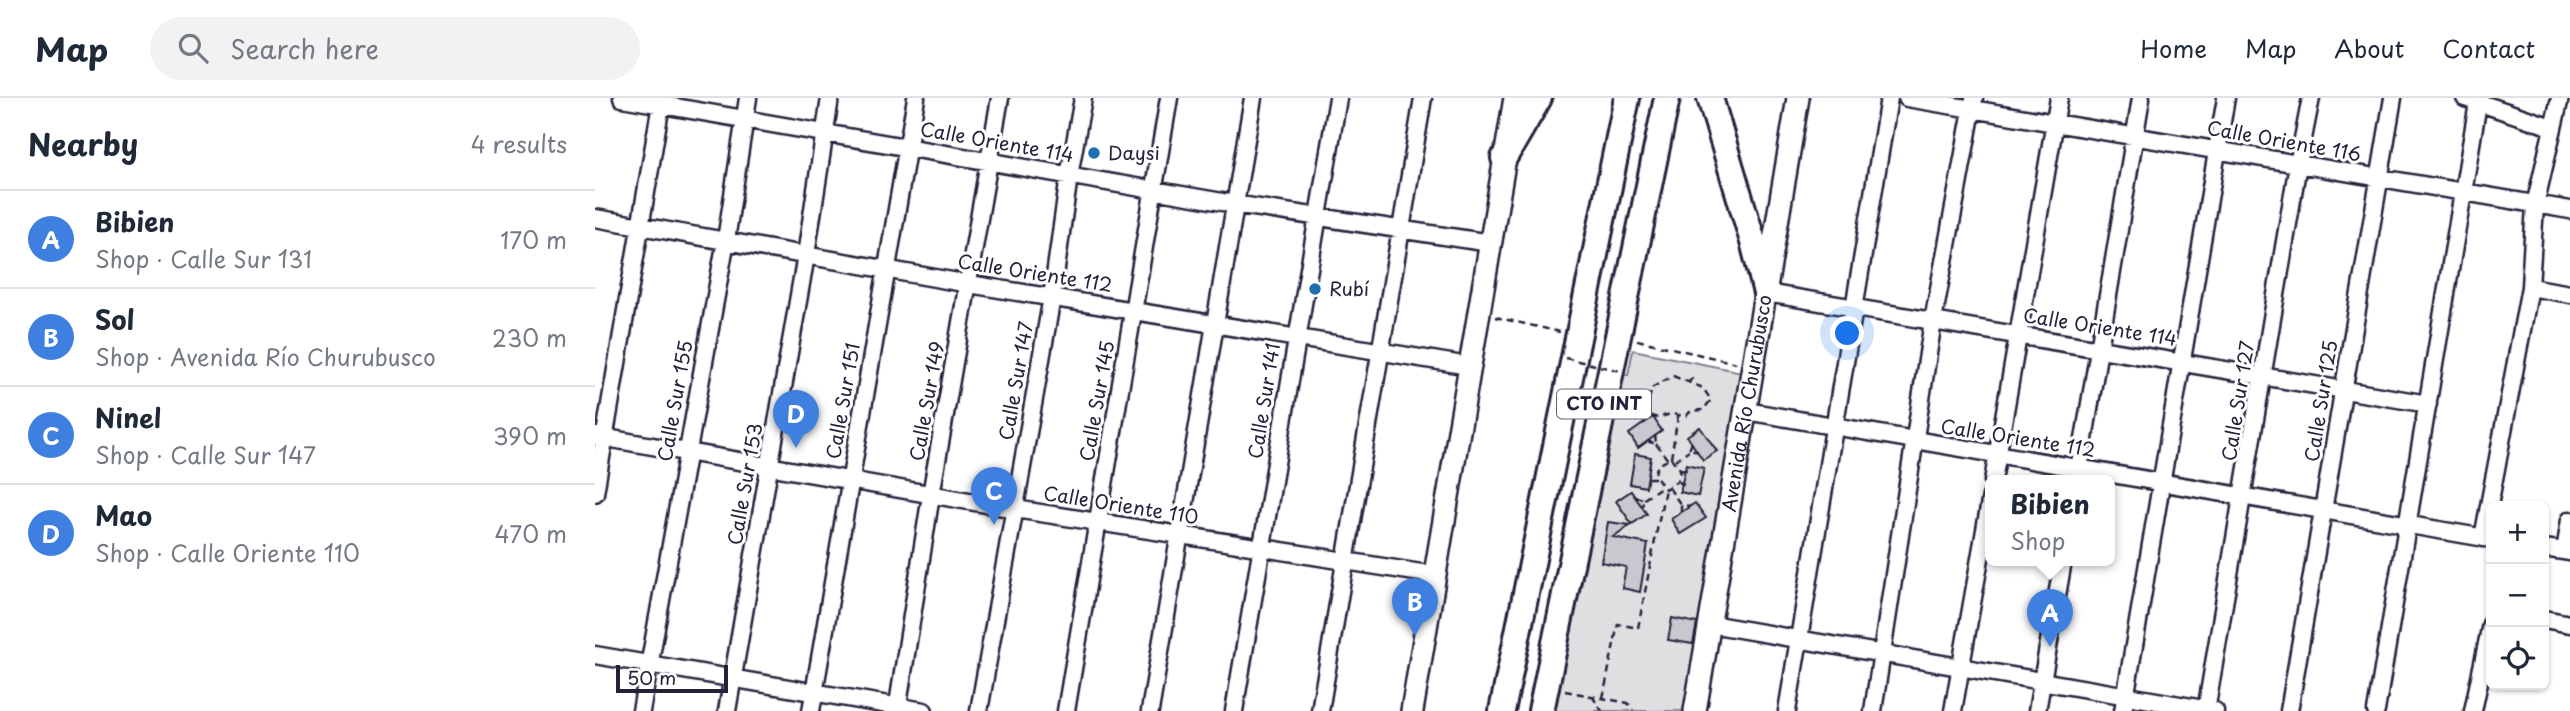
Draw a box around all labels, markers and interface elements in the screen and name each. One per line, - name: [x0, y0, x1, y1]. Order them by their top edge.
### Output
- search box: [150, 17, 640, 80]
- text: Map: [35, 23, 108, 73]
- icon: search: [174, 29, 212, 67]
- text: Search here: [230, 29, 379, 68]
- text: Home: [2140, 30, 2207, 66]
- text: Map: [2245, 30, 2296, 66]
- text: About: [2334, 30, 2404, 66]
- text: Contact: [2442, 30, 2535, 66]
- street label: Calle Oriente 116: [2205, 113, 2363, 167]
- street label: Calle Oriente 114: [918, 114, 1076, 168]
- text: Nearby: [28, 121, 138, 166]
- text: 4 results: [471, 126, 567, 161]
- place label: Daysi: [1108, 138, 1160, 166]
- marker: Daysi: [1086, 145, 1102, 161]
- text: Bibien: [95, 202, 174, 241]
- text: A: [42, 222, 60, 257]
- text: 170 m: [500, 222, 567, 257]
- text: Shop · Calle Sur 131: [95, 241, 312, 276]
- street label: Calle Oriente 112: [956, 246, 1114, 298]
- place label: Rubí: [1329, 274, 1369, 302]
- marker: Rubí: [1307, 281, 1323, 297]
- street label: Avenida Río Churubusco: [1714, 293, 1778, 514]
- text: Sol: [95, 300, 135, 339]
- street label: Calle Oriente 114: [2021, 300, 2179, 352]
- your location: [1830, 316, 1864, 350]
- street label: Calle Sur 147: [991, 319, 1039, 442]
- text: B: [43, 320, 59, 355]
- text: 230 m: [492, 320, 567, 355]
- street label: Calle Sur 155: [650, 338, 698, 464]
- street label: Calle Sur 145: [1072, 338, 1120, 463]
- street label: Calle Sur 127: [2214, 338, 2260, 463]
- street label: Calle Sur 125: [2297, 338, 2343, 464]
- text: Shop · Avenida Río Churubusco: [95, 339, 436, 374]
- street label: Calle Sur 149: [902, 339, 950, 463]
- street label: Calle Sur 151: [818, 341, 866, 461]
- street label: Calle Sur 141: [1240, 341, 1286, 461]
- pin: D: [773, 390, 819, 448]
- road number: CTO INT: [1557, 390, 1651, 418]
- text: Ninel: [95, 398, 161, 437]
- street label: Calle Oriente 112: [1939, 411, 2097, 463]
- text: C: [42, 418, 60, 453]
- text: 390 m: [493, 418, 567, 453]
- street label: Calle Sur 153: [720, 421, 769, 547]
- text: Shop · Calle Sur 147: [95, 437, 316, 472]
- pin: C: [971, 467, 1017, 525]
- popup: [1985, 475, 2115, 566]
- street label: Calle Oriente 110: [1042, 478, 1201, 530]
- text: Bibien: [2010, 484, 2090, 523]
- text: Mao: [95, 496, 152, 535]
- map controls: [2486, 501, 2549, 690]
- button: +: [2486, 501, 2549, 564]
- text: D: [42, 516, 60, 551]
- text: 470 m: [494, 516, 567, 551]
- text: Shop: [2010, 523, 2065, 558]
- text: Shop · Calle Oriente 110: [95, 535, 360, 570]
- button: −: [2486, 564, 2549, 627]
- pin: B: [1392, 578, 1438, 636]
- pin: A: [2027, 589, 2073, 647]
- button: locate: [2486, 627, 2549, 690]
- scale bar: [616, 662, 728, 694]
- text: 50 m: [627, 663, 676, 691]

